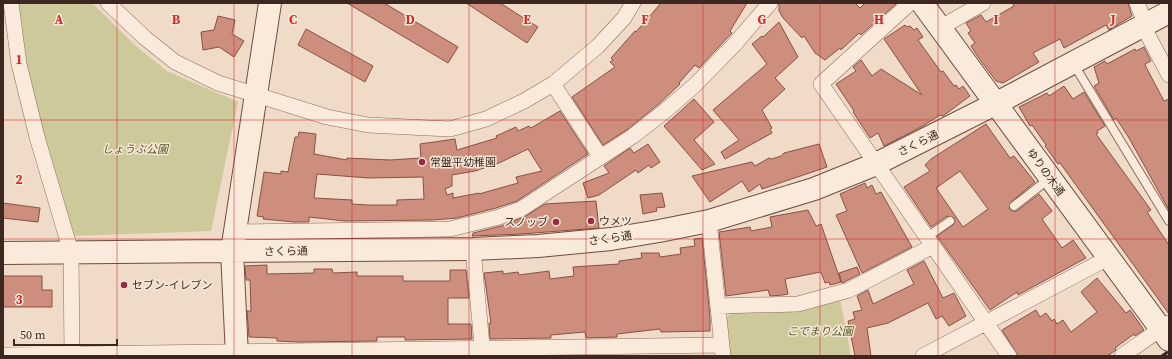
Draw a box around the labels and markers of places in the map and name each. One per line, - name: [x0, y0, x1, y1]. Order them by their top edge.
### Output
- place label: 常盤平幼稚園: [430, 155, 496, 170]
- marker: 常盤平幼稚園: [417, 157, 427, 167]
- place label: ウメツ: [599, 214, 632, 229]
- place label: スノッブ: [504, 215, 548, 230]
- marker: ウメツ: [586, 216, 596, 226]
- marker: スノッブ: [551, 217, 561, 227]
- place label: セブン-イレブン: [132, 278, 212, 293]
- marker: セブン-イレブン: [119, 280, 129, 290]

